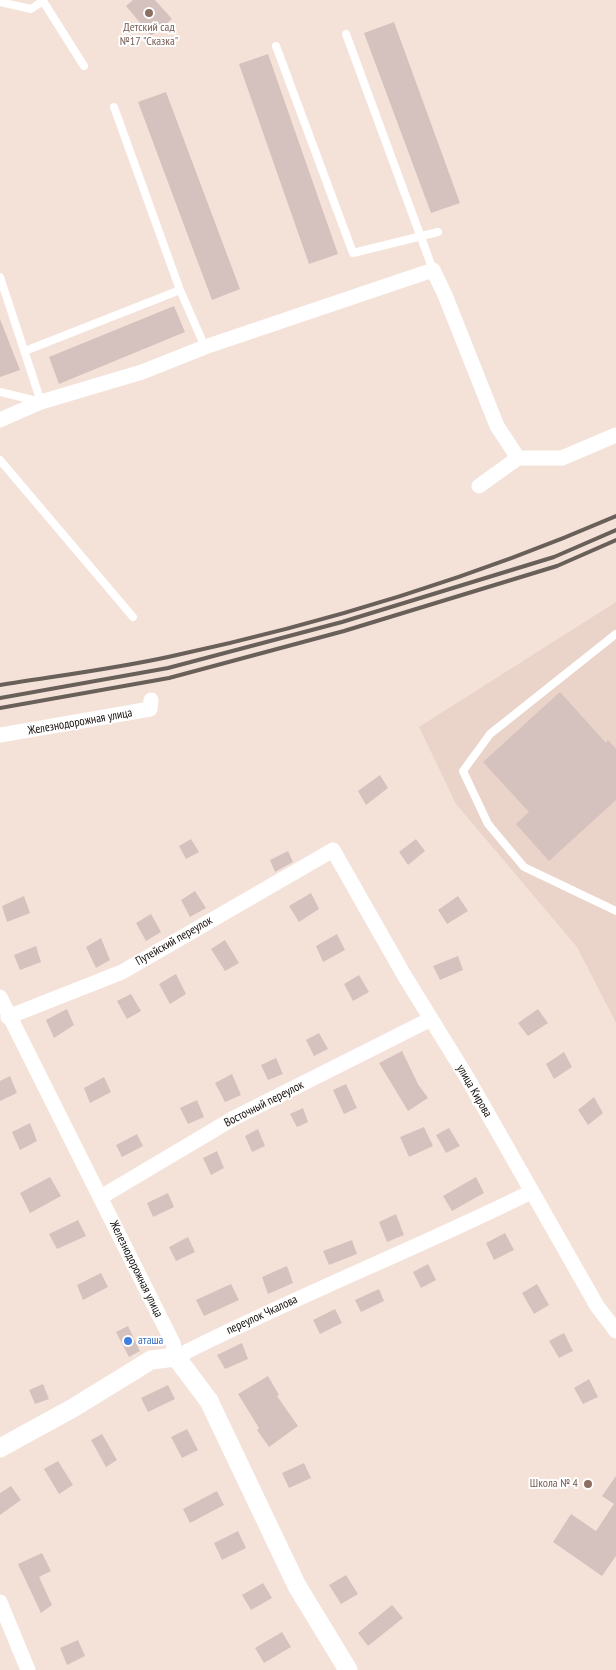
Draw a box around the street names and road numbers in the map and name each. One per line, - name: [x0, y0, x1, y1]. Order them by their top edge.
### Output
- street label: Железнодорожная улица: [27, 706, 133, 738]
- street label: Путейский переулок: [133, 913, 215, 969]
- street label: улица Кирова: [453, 1062, 495, 1120]
- street label: Восточный переулок: [222, 1078, 306, 1130]
- street label: Железнодорожная улица: [106, 1218, 166, 1320]
- street label: переулок Чкалова: [224, 1292, 300, 1338]

